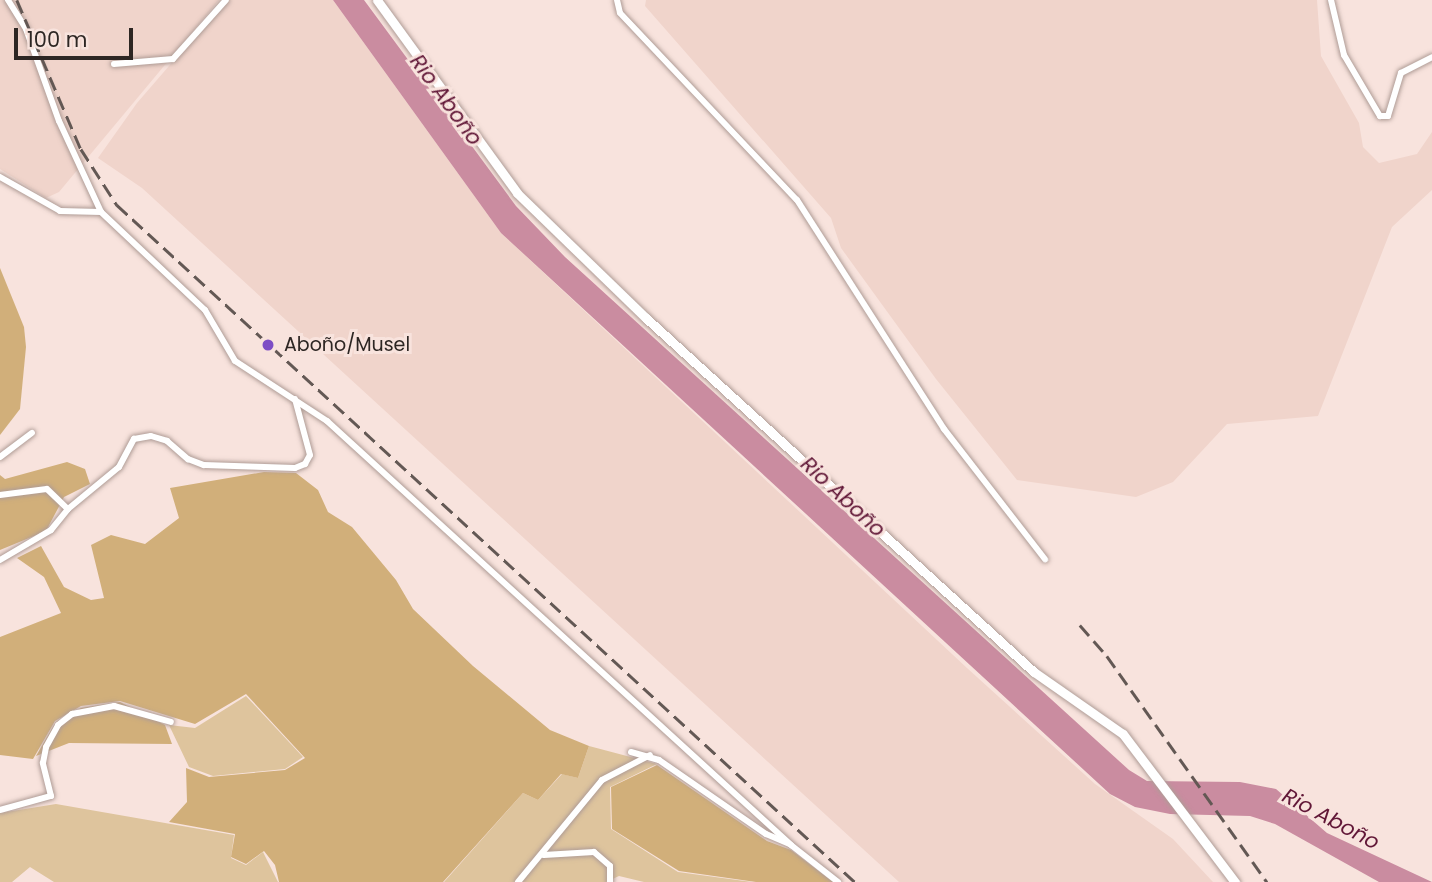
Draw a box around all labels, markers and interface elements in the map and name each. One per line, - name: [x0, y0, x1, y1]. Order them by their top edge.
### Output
- scale bar: [18, 14, 136, 58]
- text: 100 m: [27, 25, 87, 54]
- water label: Rio Aboño: [405, 50, 487, 150]
- place label: Aboño/Musel: [284, 334, 410, 356]
- marker: Aboño/Musel: [258, 335, 278, 355]
- water label: Rio Aboño: [796, 452, 890, 542]
- water label: Rio Aboño: [1278, 783, 1384, 855]

